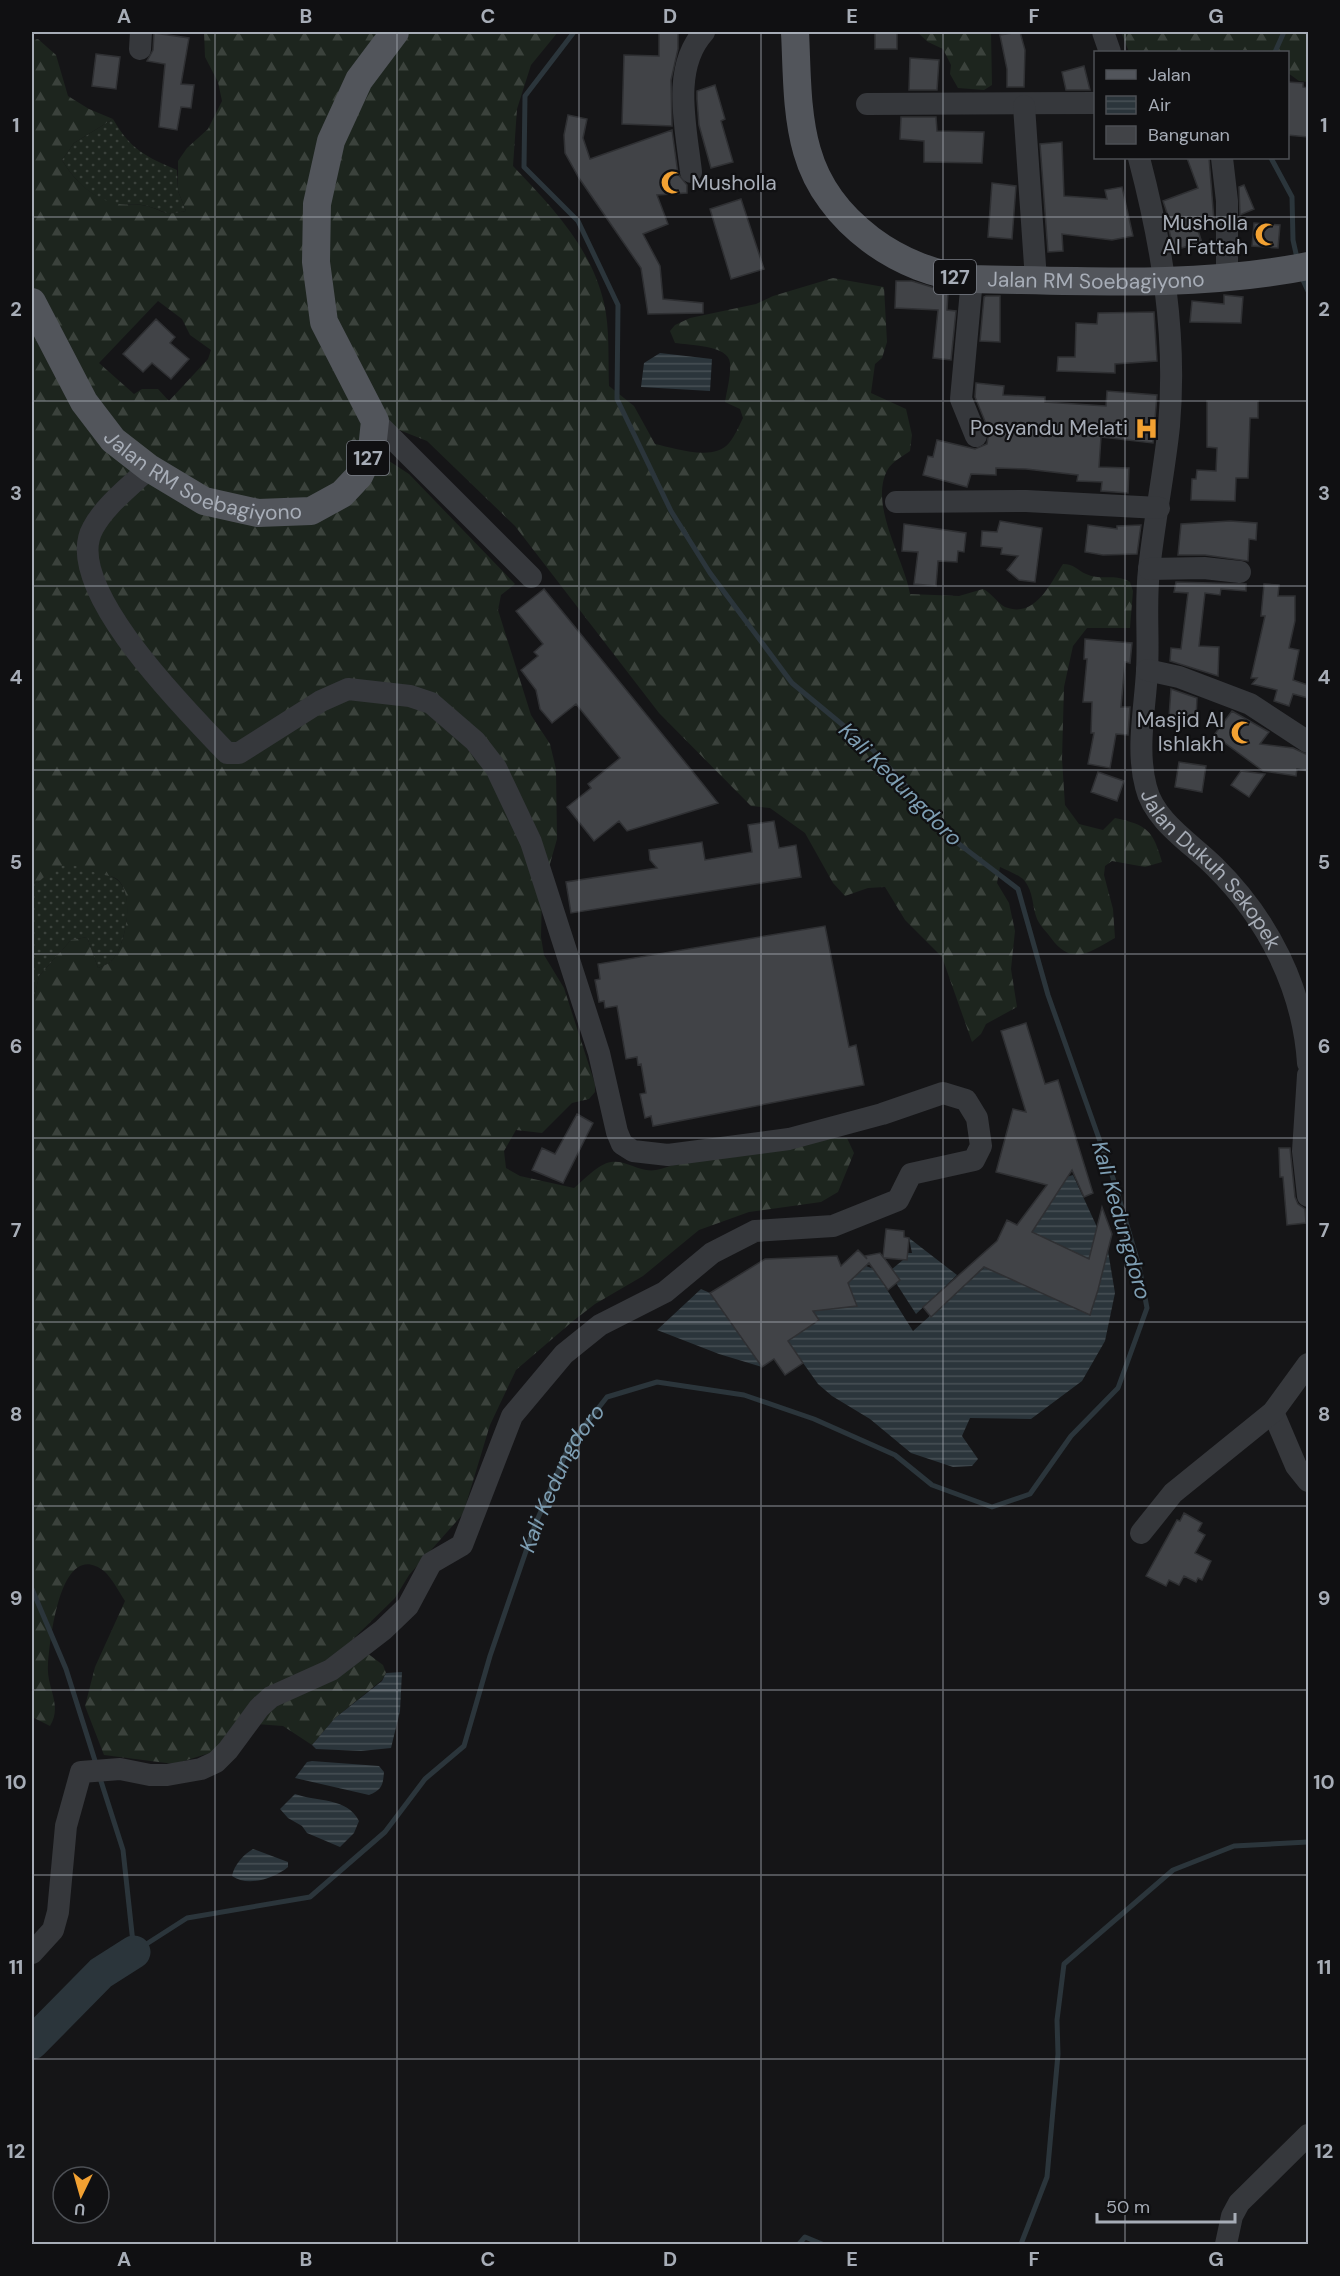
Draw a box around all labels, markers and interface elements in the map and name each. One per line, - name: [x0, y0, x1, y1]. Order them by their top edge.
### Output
- text: A: [117, 3, 131, 29]
- text: B: [300, 3, 312, 29]
- text: C: [481, 3, 495, 29]
- text: D: [663, 3, 677, 29]
- text: E: [846, 3, 858, 29]
- text: F: [1028, 3, 1040, 29]
- text: G: [1208, 3, 1224, 29]
- legend: [1094, 51, 1289, 159]
- text: Jalan: [1148, 63, 1191, 87]
- text: Air: [1148, 93, 1171, 117]
- text: 1: [12, 112, 20, 138]
- text: 1: [1320, 112, 1328, 138]
- text: Bangunan: [1148, 123, 1230, 147]
- place label: Musholla: [691, 169, 777, 197]
- mosque icon: Musholla: [660, 170, 686, 196]
- place label: Musholla Al Fattah: [1162, 209, 1248, 261]
- mosque icon: Musholla Al Fattah: [1253, 222, 1279, 248]
- road number: 127: [934, 260, 976, 294]
- street label: Jalan RM Soebagiyono: [987, 265, 1205, 296]
- text: 2: [10, 296, 22, 322]
- text: 2: [1318, 296, 1330, 322]
- place label: Posyandu Melati: [970, 414, 1128, 442]
- hospital icon: Posyandu Melati: [1133, 415, 1159, 441]
- street label: Jalan RM Soebagiyono: [97, 425, 302, 527]
- road number: 127: [347, 441, 389, 475]
- text: 3: [10, 480, 22, 506]
- text: 3: [1318, 480, 1330, 506]
- text: 4: [10, 664, 23, 690]
- text: 4: [1318, 664, 1331, 690]
- place label: Masjid Al Ishlakh: [1137, 706, 1224, 758]
- water label: Kali Kedungdoro: [832, 716, 969, 853]
- mosque icon: Masjid Al Ishlakh: [1229, 719, 1255, 745]
- street label: Jalan Dukuh Sekopek: [1134, 785, 1288, 955]
- text: 5: [10, 849, 22, 875]
- text: 5: [1318, 849, 1330, 875]
- text: 6: [10, 1033, 22, 1059]
- text: 6: [1318, 1033, 1330, 1059]
- water label: Kali Kedungdoro: [1085, 1137, 1158, 1303]
- text: 7: [11, 1217, 22, 1243]
- text: 7: [1319, 1217, 1330, 1243]
- water label: Kali Kedungdoro: [513, 1398, 611, 1556]
- text: 8: [10, 1401, 22, 1427]
- text: 8: [1318, 1401, 1330, 1427]
- text: 9: [10, 1585, 22, 1611]
- text: 9: [1318, 1585, 1330, 1611]
- text: 10: [5, 1769, 27, 1795]
- text: 10: [1313, 1769, 1335, 1795]
- text: 11: [9, 1954, 23, 1980]
- text: 11: [1317, 1954, 1331, 1980]
- text: 12: [7, 2138, 25, 2164]
- text: 12: [1315, 2138, 1333, 2164]
- north arrow: [51, 2165, 111, 2225]
- scale bar: [1097, 2186, 1235, 2224]
- text: 50 m: [1106, 2195, 1150, 2219]
- text: U: [73, 2199, 86, 2220]
- text: A: [117, 2246, 131, 2272]
- text: B: [300, 2246, 312, 2272]
- text: C: [481, 2246, 495, 2272]
- text: D: [663, 2246, 677, 2272]
- text: E: [846, 2246, 858, 2272]
- text: F: [1028, 2246, 1040, 2272]
- text: G: [1208, 2246, 1224, 2272]

